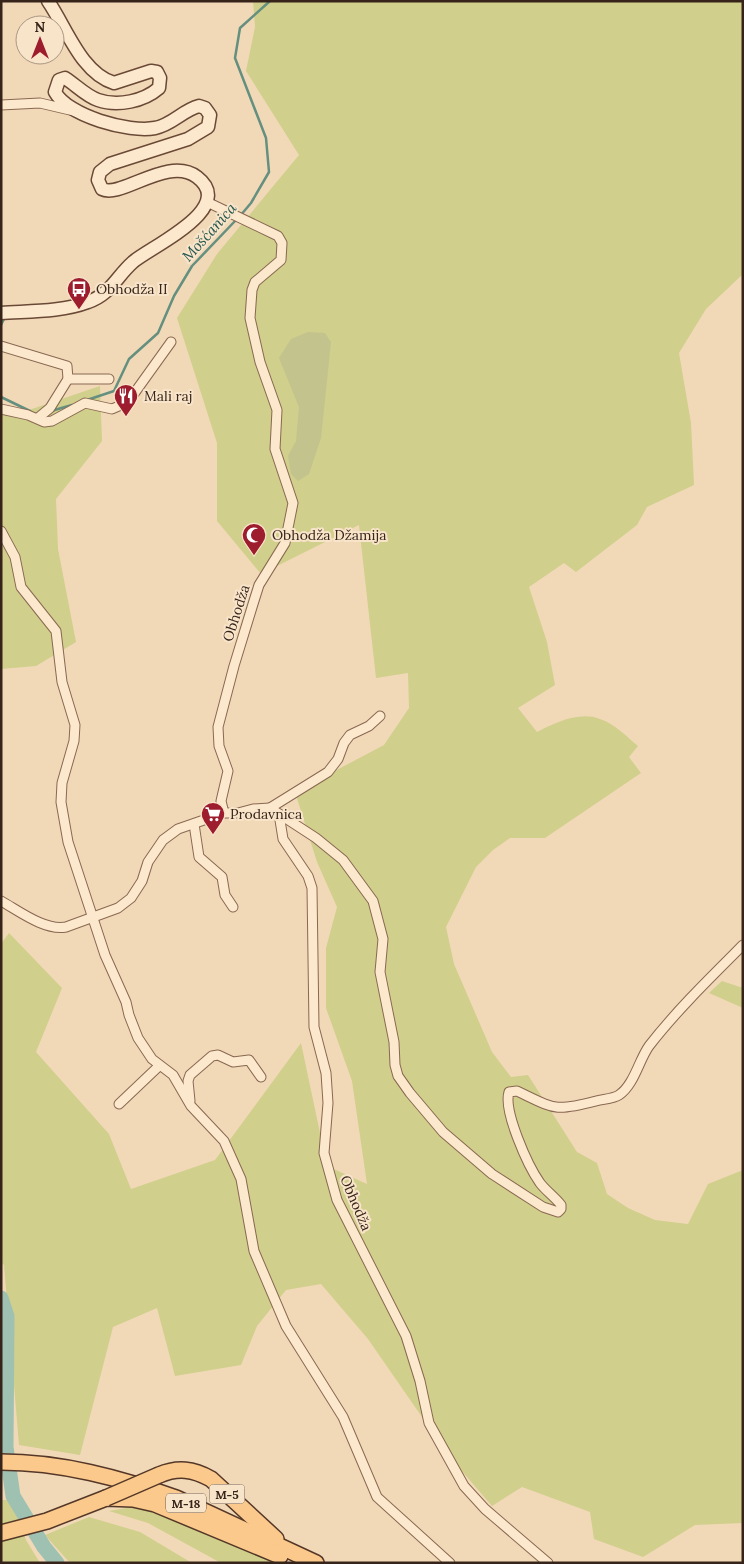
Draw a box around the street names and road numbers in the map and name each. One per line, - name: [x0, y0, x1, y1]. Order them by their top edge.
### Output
- street label: Obhodža: [218, 582, 254, 644]
- street label: Obhodža: [336, 1173, 376, 1233]
- road number: M-5: [210, 1485, 244, 1504]
- road number: M-18: [166, 1494, 206, 1512]

